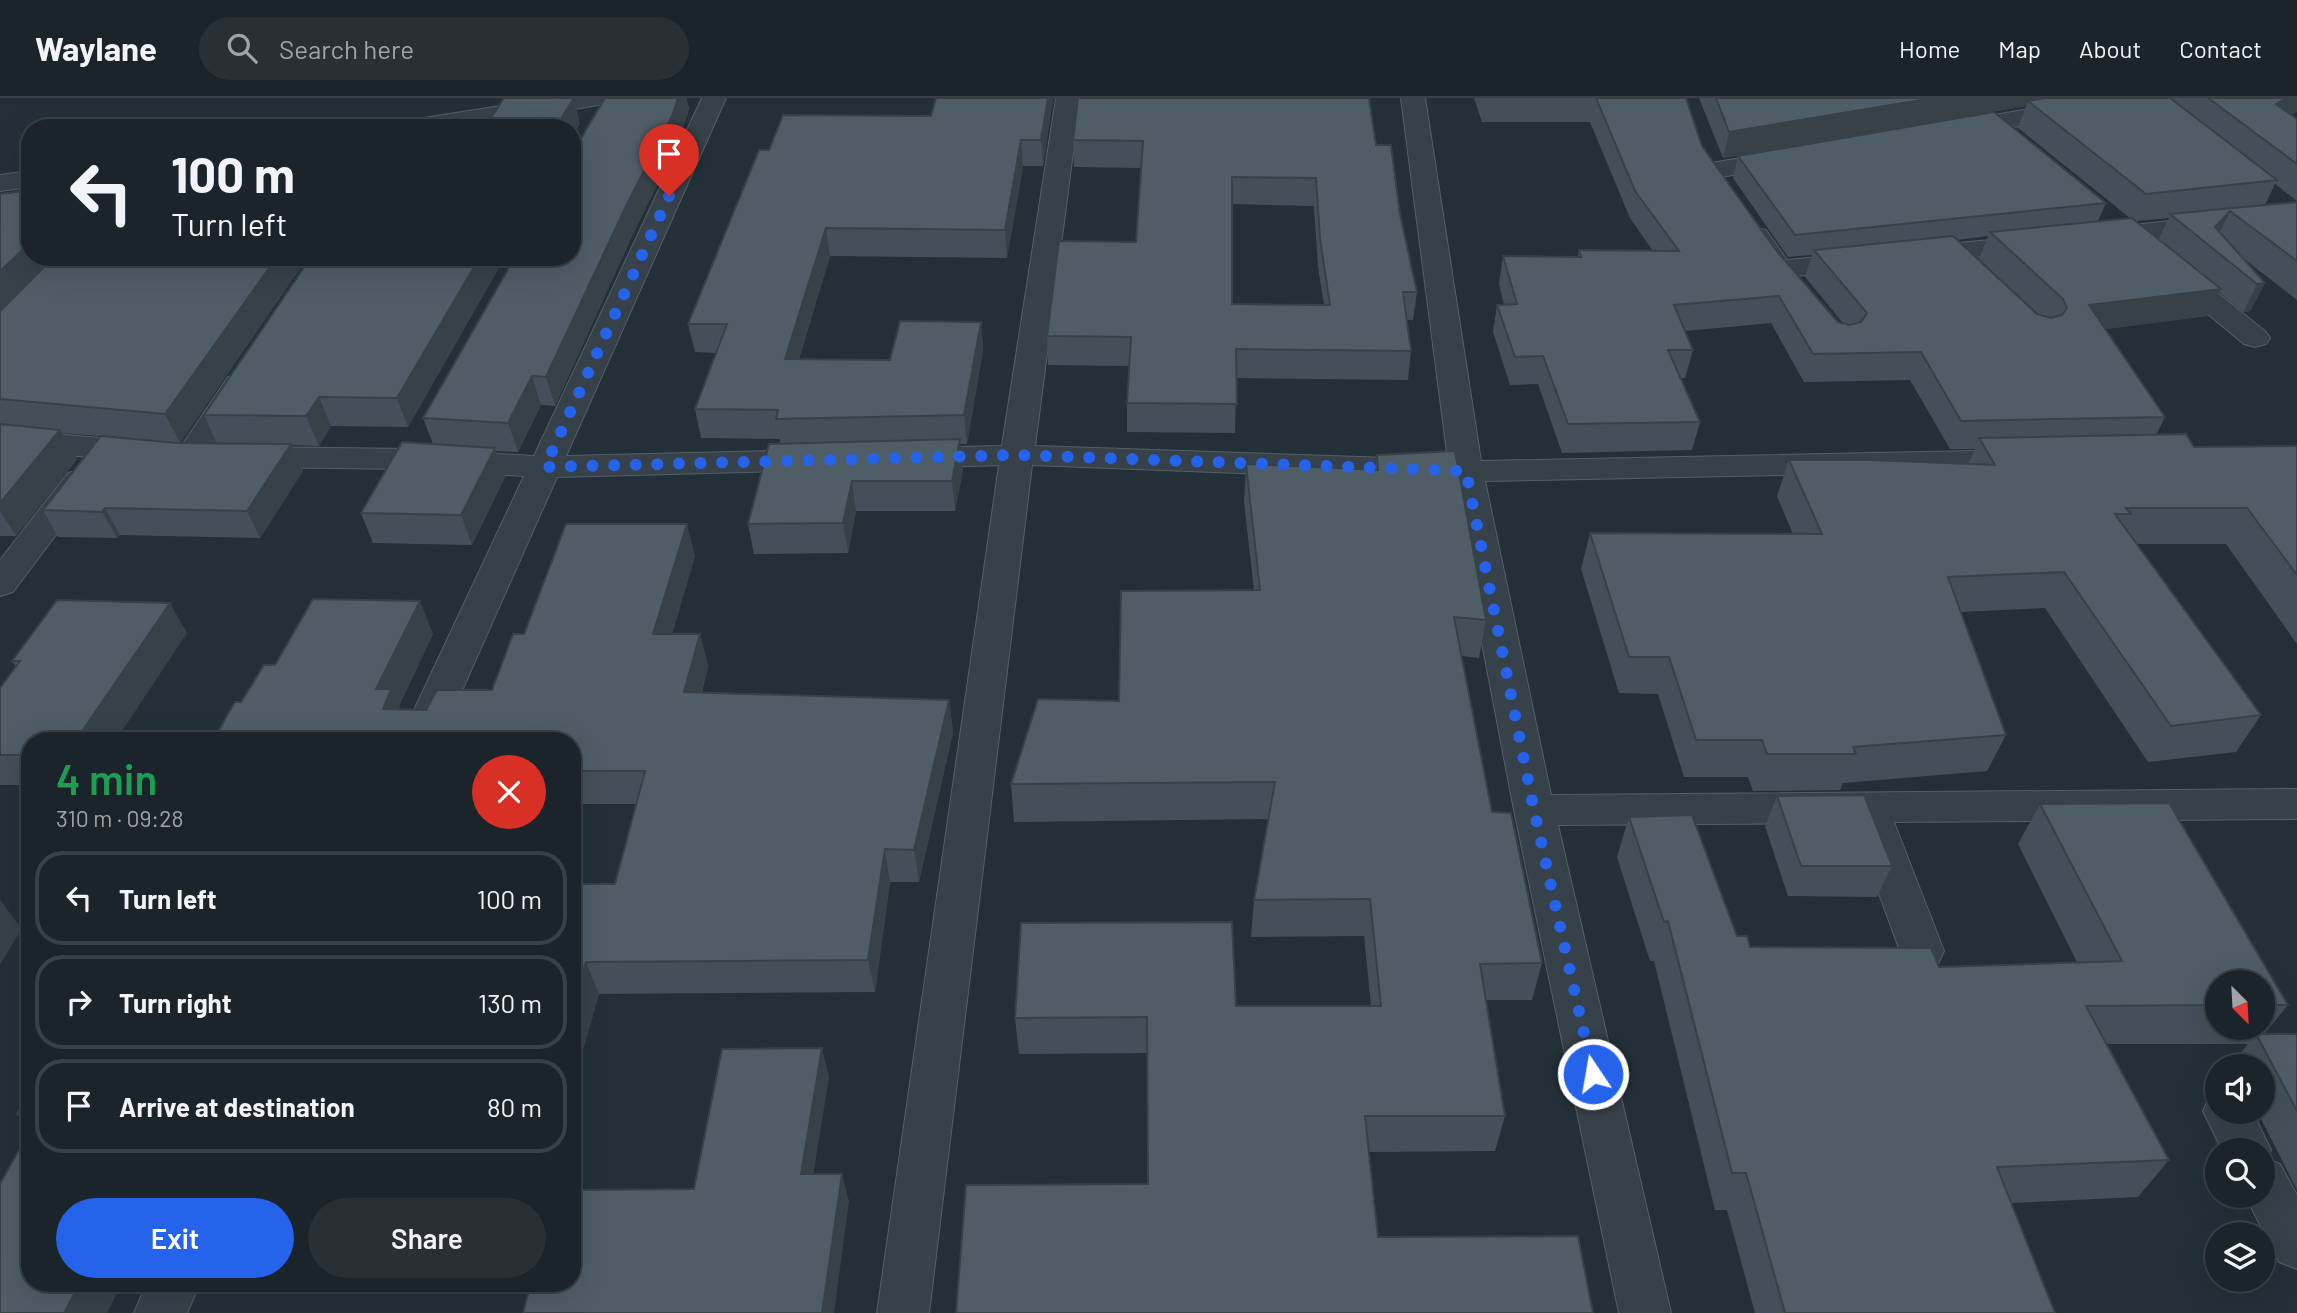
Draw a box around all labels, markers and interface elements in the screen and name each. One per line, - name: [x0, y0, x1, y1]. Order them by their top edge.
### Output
- search box: [199, 17, 689, 80]
- text: Waylane: [35, 28, 157, 68]
- icon: search: [223, 29, 261, 67]
- text: Search here: [279, 33, 414, 64]
- text: Home: [1899, 34, 1960, 63]
- text: Map: [1998, 34, 2041, 63]
- text: About: [2079, 34, 2141, 63]
- text: Contact: [2179, 34, 2262, 63]
- pin: [639, 124, 699, 196]
- icon: arrive: [650, 135, 688, 173]
- text: 100 m: [171, 144, 295, 203]
- icon: left: [56, 147, 147, 238]
- text: Turn left: [171, 204, 288, 242]
- text: 4 min: [56, 753, 157, 803]
- button: close: [472, 755, 546, 829]
- text: 310 m · 09:28: [56, 804, 183, 832]
- icon: left: [60, 879, 98, 917]
- text: Turn left: [119, 883, 217, 914]
- text: 100 m: [477, 883, 542, 914]
- north arrow: [2205, 970, 2275, 1040]
- map controls: [2205, 970, 2275, 1292]
- icon: right: [60, 983, 98, 1021]
- text: Turn right: [119, 987, 232, 1018]
- text: 130 m: [478, 987, 542, 1018]
- position arrow: [1556, 1037, 1630, 1111]
- button: sound: [2205, 1054, 2275, 1124]
- icon: arrive: [60, 1087, 98, 1125]
- text: Arrive at destination: [119, 1091, 355, 1122]
- text: 80 m: [487, 1091, 542, 1122]
- button: search: [2205, 1138, 2275, 1208]
- button: Exit: [56, 1198, 294, 1278]
- button: Share: [308, 1198, 546, 1278]
- button: layers: [2205, 1222, 2275, 1292]

